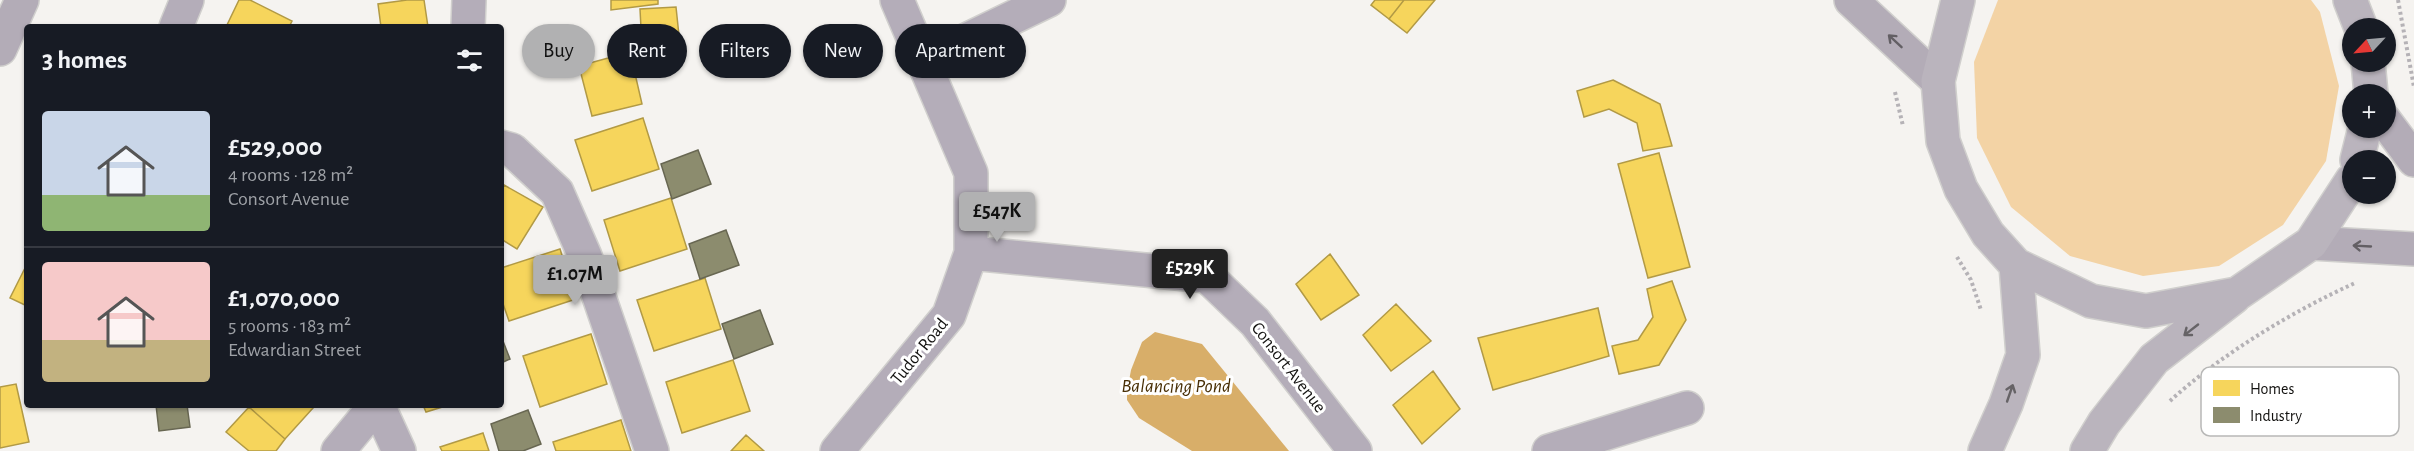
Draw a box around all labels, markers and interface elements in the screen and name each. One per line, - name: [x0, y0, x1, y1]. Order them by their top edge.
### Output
- north arrow: [2342, 18, 2396, 72]
- map controls: [2342, 18, 2396, 204]
- chip: Buy: [522, 24, 595, 78]
- chip: Rent: [607, 24, 687, 78]
- chip: Filters: [699, 24, 791, 78]
- chip: New: [803, 24, 883, 78]
- chip: Apartment: [895, 24, 1026, 78]
- one-way arrow: [1888, 34, 1903, 48]
- icon: filters: [453, 44, 486, 77]
- text: 3 homes: [42, 47, 127, 73]
- button: +: [2342, 84, 2396, 138]
- text: £529,000: [228, 134, 322, 160]
- icon: home: [90, 135, 162, 207]
- button: −: [2342, 150, 2396, 204]
- text: 4 rooms · 128 m²: [228, 165, 353, 185]
- text: Consort Avenue: [228, 189, 349, 209]
- pin: £547K: [955, 192, 1039, 243]
- text: £547K: [973, 201, 1021, 221]
- one-way arrow: [2353, 241, 2373, 252]
- pin: £529K: [1148, 249, 1232, 300]
- pin: £1.07M: [526, 255, 624, 306]
- text: £529K: [1166, 258, 1214, 278]
- text: £1.07M: [547, 264, 603, 284]
- text: £1,070,000: [228, 285, 340, 311]
- icon: home: [90, 286, 162, 358]
- street label: Tudor Road: [888, 315, 952, 388]
- text: 5 rooms · 183 m²: [228, 316, 351, 336]
- street label: Consort Avenue: [1247, 319, 1329, 416]
- one-way arrow: [2184, 323, 2200, 336]
- text: Edwardian Street: [228, 340, 361, 360]
- legend: [2201, 367, 2399, 436]
- water label: Balancing Pond: [1121, 376, 1231, 396]
- text: Homes: [2250, 381, 2294, 397]
- one-way arrow: [2005, 384, 2016, 403]
- text: Industry: [2250, 408, 2302, 425]

